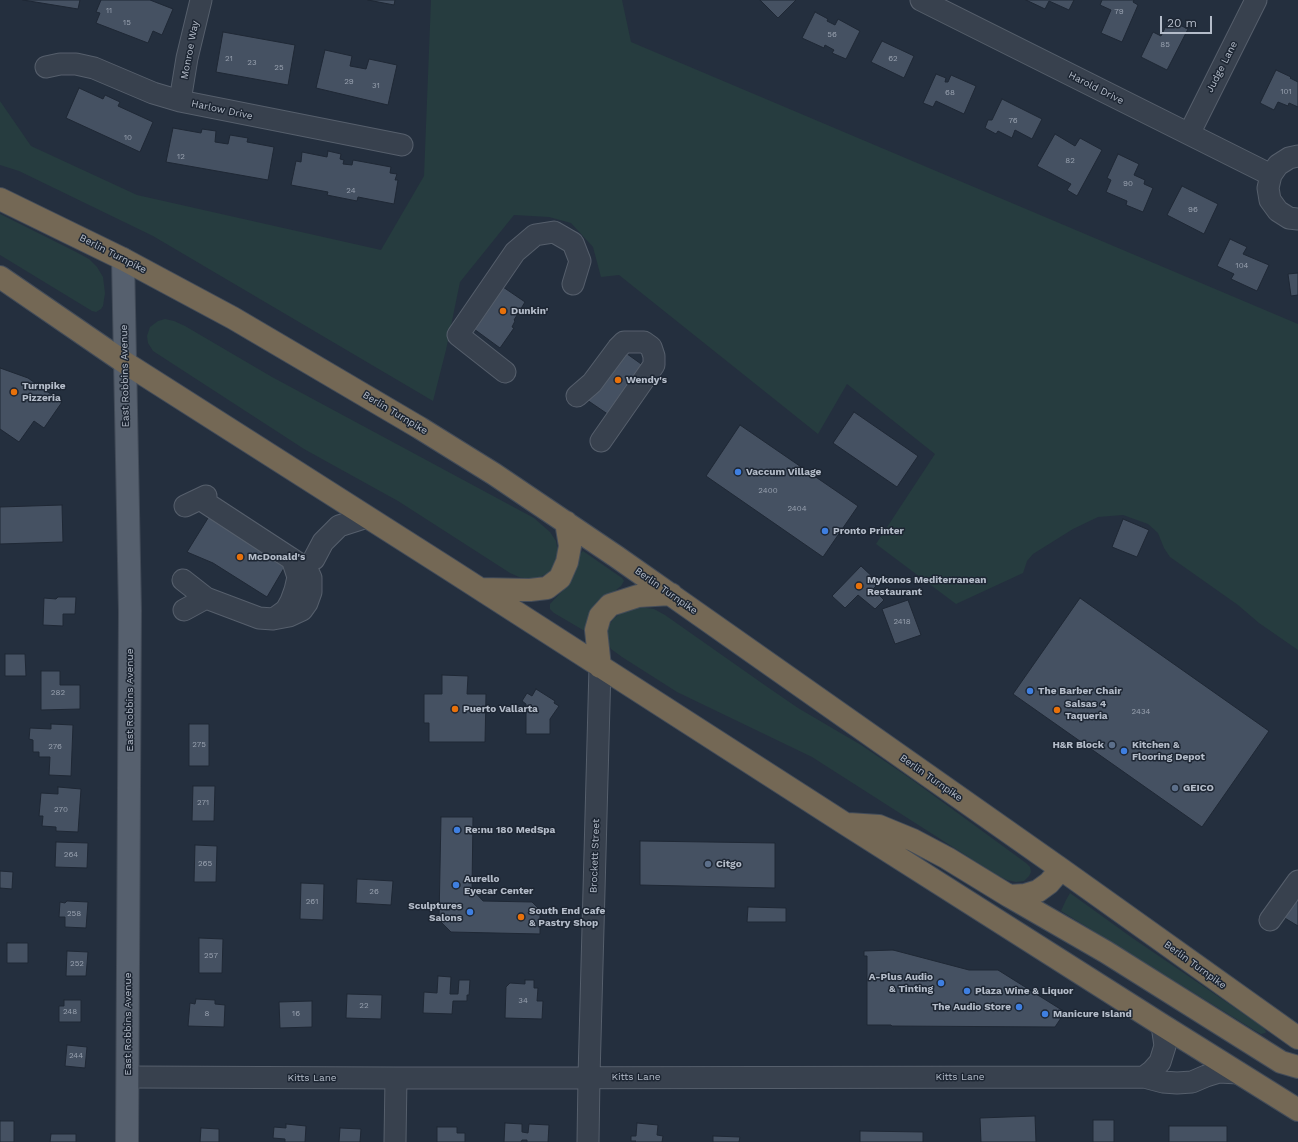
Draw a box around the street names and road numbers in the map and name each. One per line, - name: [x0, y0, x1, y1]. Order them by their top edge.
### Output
- street label: Monroe Way: [178, 20, 202, 80]
- street label: Judge Lane: [1204, 39, 1240, 95]
- street label: Harold Drive: [1066, 69, 1126, 107]
- street label: Harlow Drive: [190, 98, 254, 122]
- street label: Berlin Turnpike: [77, 232, 149, 276]
- street label: East Robbins Avenue: [118, 324, 132, 428]
- street label: Berlin Turnpike: [360, 389, 430, 437]
- street label: Berlin Turnpike: [632, 565, 700, 617]
- street label: East Robbins Avenue: [124, 649, 136, 751]
- street label: Berlin Turnpike: [897, 752, 965, 804]
- street label: Brockett Street: [588, 819, 602, 893]
- street label: Berlin Turnpike: [1162, 938, 1228, 992]
- street label: East Robbins Avenue: [122, 973, 134, 1075]
- street label: Kitts Lane: [611, 1071, 661, 1083]
- street label: Kitts Lane: [935, 1071, 985, 1083]
- street label: Kitts Lane: [287, 1072, 337, 1084]

